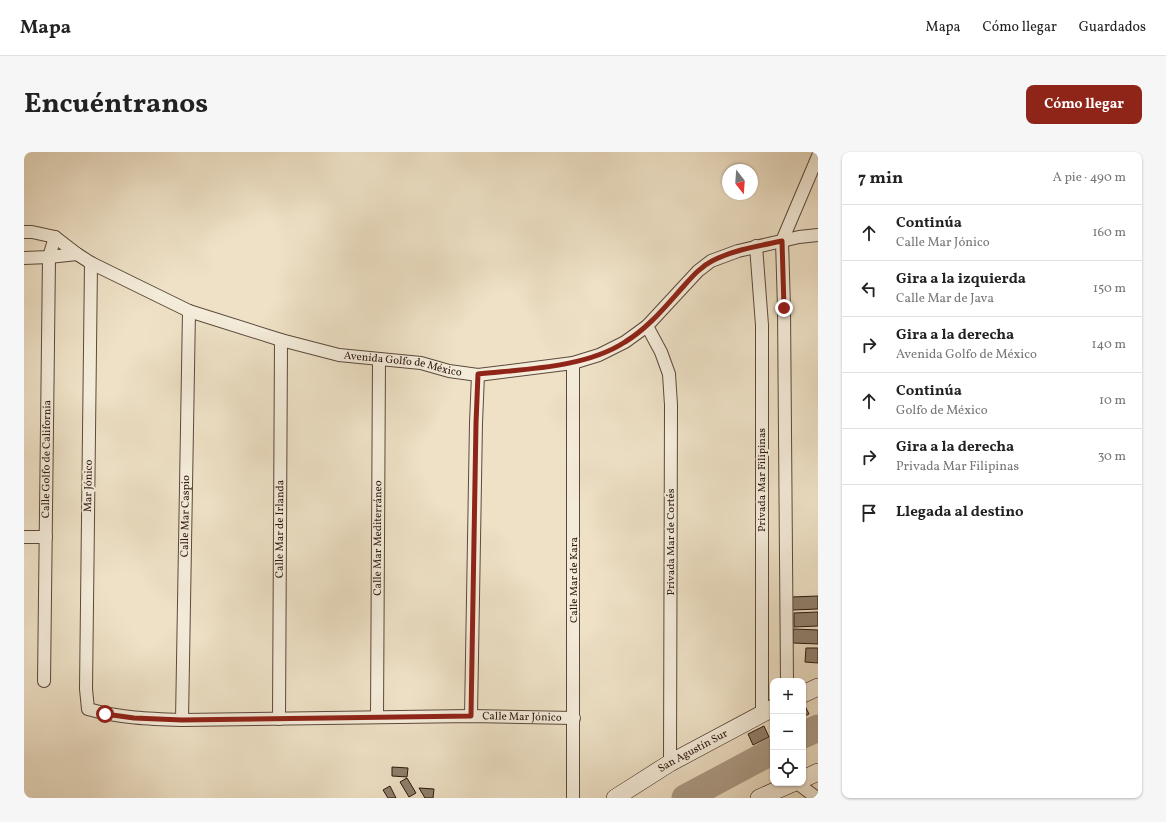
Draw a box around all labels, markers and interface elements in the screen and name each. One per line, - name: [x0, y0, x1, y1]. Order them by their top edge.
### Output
- text: Mapa: [20, 15, 71, 41]
- text: Mapa: [926, 18, 961, 37]
- text: Cómo llegar: [983, 18, 1057, 37]
- text: Guardados: [1079, 18, 1146, 37]
- text: Encuéntranos: [24, 85, 208, 124]
- button: Cómo llegar: [1026, 85, 1142, 124]
- north arrow: [722, 164, 758, 200]
- text: 7 min: [858, 167, 903, 190]
- text: A pie · 490 m: [1053, 169, 1126, 187]
- text: Continúa: [896, 213, 962, 234]
- icon: ahead: [858, 222, 880, 244]
- text: 160 m: [1092, 224, 1126, 242]
- text: Calle Mar Jónico: [896, 234, 990, 252]
- text: Gira a la izquierda: [896, 269, 1026, 290]
- icon: left: [858, 278, 880, 300]
- text: 150 m: [1093, 280, 1126, 298]
- text: Calle Mar de Java: [896, 290, 994, 308]
- route end: [775, 299, 793, 317]
- text: Gira a la derecha: [896, 325, 1014, 346]
- icon: right: [858, 334, 880, 356]
- text: 140 m: [1092, 336, 1126, 354]
- text: Avenida Golfo de México: [896, 346, 1037, 364]
- street label: Avenida Golfo de México: [343, 348, 463, 380]
- text: Continúa: [896, 381, 962, 402]
- icon: ahead: [858, 390, 880, 412]
- text: 10 m: [1099, 392, 1126, 410]
- street label: Calle Golfo de California: [38, 399, 55, 518]
- text: Golfo de México: [896, 402, 988, 420]
- street label: Privada Mar Filipinas: [755, 428, 770, 532]
- text: Gira a la derecha: [896, 437, 1014, 458]
- icon: right: [858, 446, 880, 468]
- text: 30 m: [1098, 448, 1126, 466]
- text: Privada Mar Filipinas: [896, 458, 1019, 476]
- street label: Mar Jónico: [81, 459, 97, 512]
- street label: Calle Mar Caspio: [177, 475, 194, 557]
- street label: Calle Mar de Irlanda: [272, 479, 288, 578]
- street label: Calle Mar Mediterráneo: [370, 480, 386, 596]
- street label: Privada Mar de Cortés: [664, 488, 679, 595]
- icon: arrive: [858, 502, 880, 524]
- text: Llegada al destino: [896, 502, 1024, 523]
- street label: Calle Mar de Kara: [567, 537, 582, 623]
- map controls: [770, 678, 806, 786]
- button: +: [770, 678, 806, 714]
- route start: [96, 705, 114, 723]
- street label: Calle Mar Jónico: [482, 709, 562, 725]
- button: −: [770, 714, 806, 750]
- street label: San Agustín Sur: [655, 726, 731, 776]
- button: locate: [770, 750, 806, 786]

